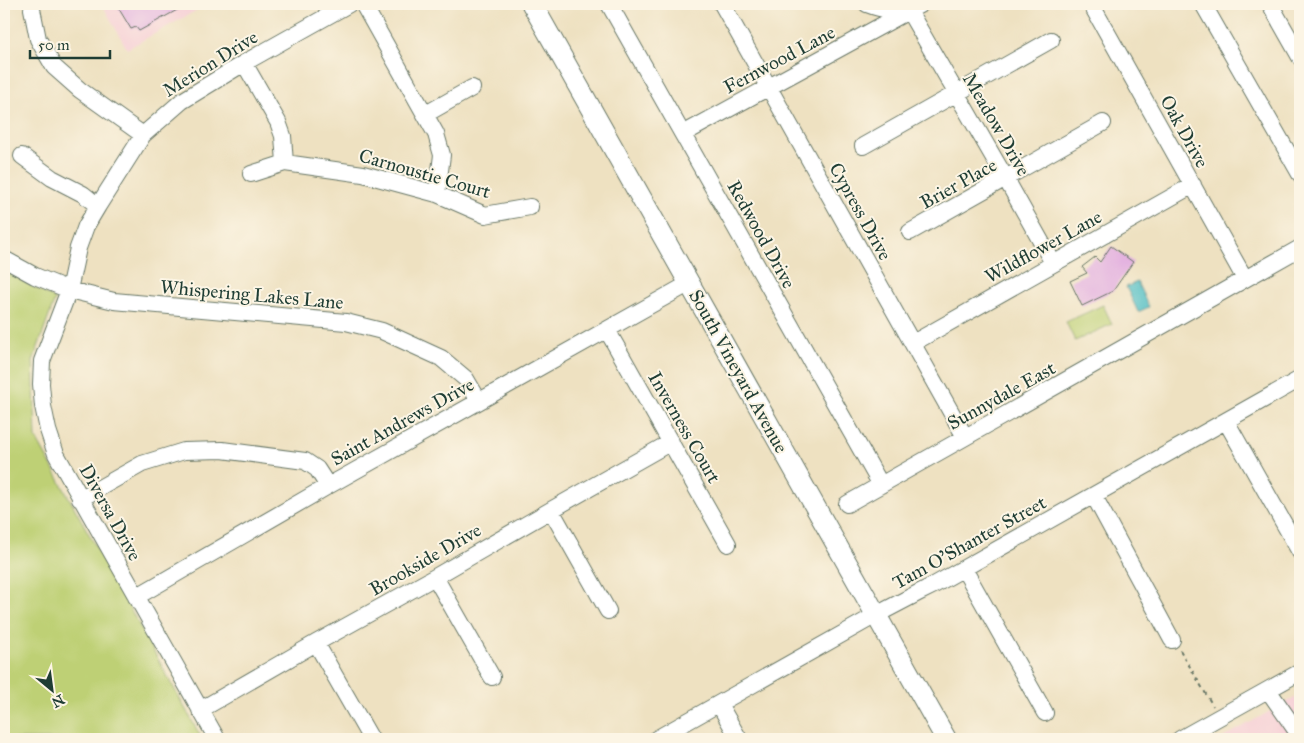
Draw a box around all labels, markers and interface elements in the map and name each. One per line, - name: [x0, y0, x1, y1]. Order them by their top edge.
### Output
- street label: Fernwood Lane: [720, 20, 839, 98]
- street label: Merion Drive: [159, 25, 262, 102]
- scale bar: [30, 28, 110, 60]
- text: 50 m: [38, 36, 70, 54]
- street label: Meadow Drive: [958, 69, 1035, 180]
- street label: Oak Drive: [1155, 91, 1214, 172]
- street label: Carnoustie Court: [356, 144, 494, 203]
- street label: Brier Place: [916, 153, 1001, 214]
- street label: Cypress Drive: [824, 158, 897, 264]
- street label: Redwood Drive: [722, 176, 801, 292]
- street label: Wildflower Lane: [981, 205, 1106, 288]
- street label: Whispering Lakes Lane: [159, 275, 345, 315]
- street label: South Vineyard Avenue: [684, 286, 793, 457]
- street label: Sunnydale East: [943, 356, 1060, 435]
- street label: Inverness Court: [643, 367, 726, 487]
- street label: Saint Andrews Drive: [327, 373, 478, 470]
- street label: Diversa Drive: [75, 460, 147, 565]
- street label: Tam O'Shanter Street: [888, 491, 1050, 594]
- street label: Brookside Drive: [365, 518, 485, 601]
- north arrow: [28, 666, 78, 716]
- text: N: [49, 691, 67, 711]

